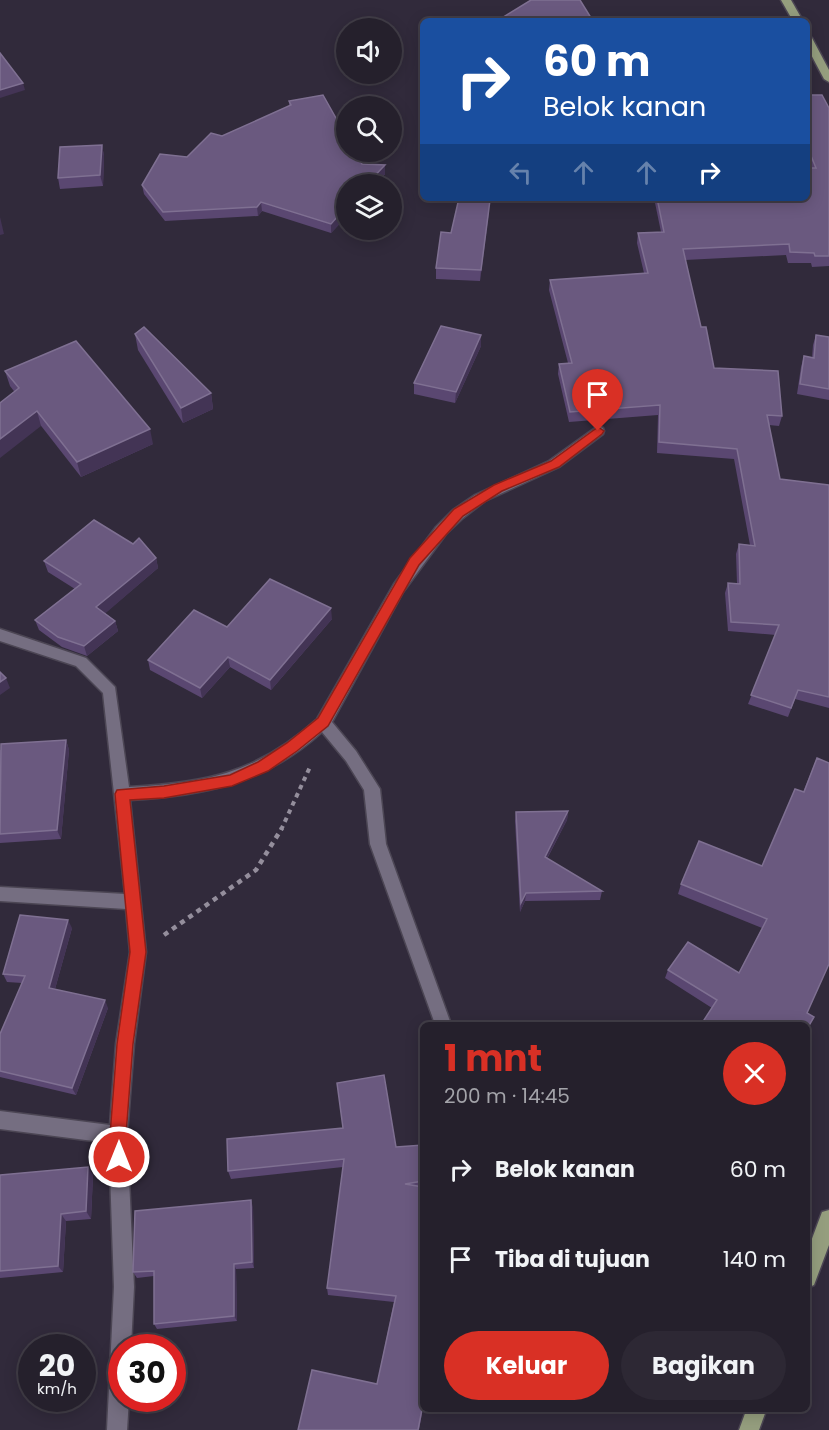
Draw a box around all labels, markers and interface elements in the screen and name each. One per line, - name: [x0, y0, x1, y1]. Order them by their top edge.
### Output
- map controls: [336, 18, 402, 240]
- button: sound: [336, 18, 402, 84]
- text: 60 m: [543, 32, 651, 91]
- icon: right: [444, 42, 522, 120]
- text: Belok kanan: [543, 88, 706, 125]
- button: search: [336, 96, 402, 162]
- icon: left: [504, 156, 537, 189]
- icon: ahead: [567, 156, 600, 189]
- icon: ahead: [630, 156, 663, 189]
- icon: right: [693, 156, 726, 189]
- button: layers: [336, 174, 402, 240]
- pin: [572, 369, 623, 431]
- icon: arrive: [581, 378, 614, 411]
- text: 1 mnt: [444, 1033, 542, 1084]
- button: close: [723, 1042, 786, 1105]
- text: 200 m · 14:45: [444, 1082, 570, 1110]
- position arrow: [87, 1125, 151, 1189]
- icon: right: [444, 1153, 477, 1186]
- text: Belok kanan: [495, 1154, 635, 1185]
- text: 60 m: [730, 1154, 786, 1185]
- icon: arrive: [444, 1243, 477, 1276]
- text: Tiba di tujuan: [495, 1244, 650, 1275]
- text: 140 m: [723, 1244, 786, 1275]
- button: Keluar: [444, 1331, 609, 1400]
- button: Bagikan: [621, 1331, 786, 1400]
- speed limit sign: 30: [108, 1334, 186, 1412]
- text: 20: [39, 1344, 75, 1387]
- text: km/h: [37, 1378, 77, 1399]

